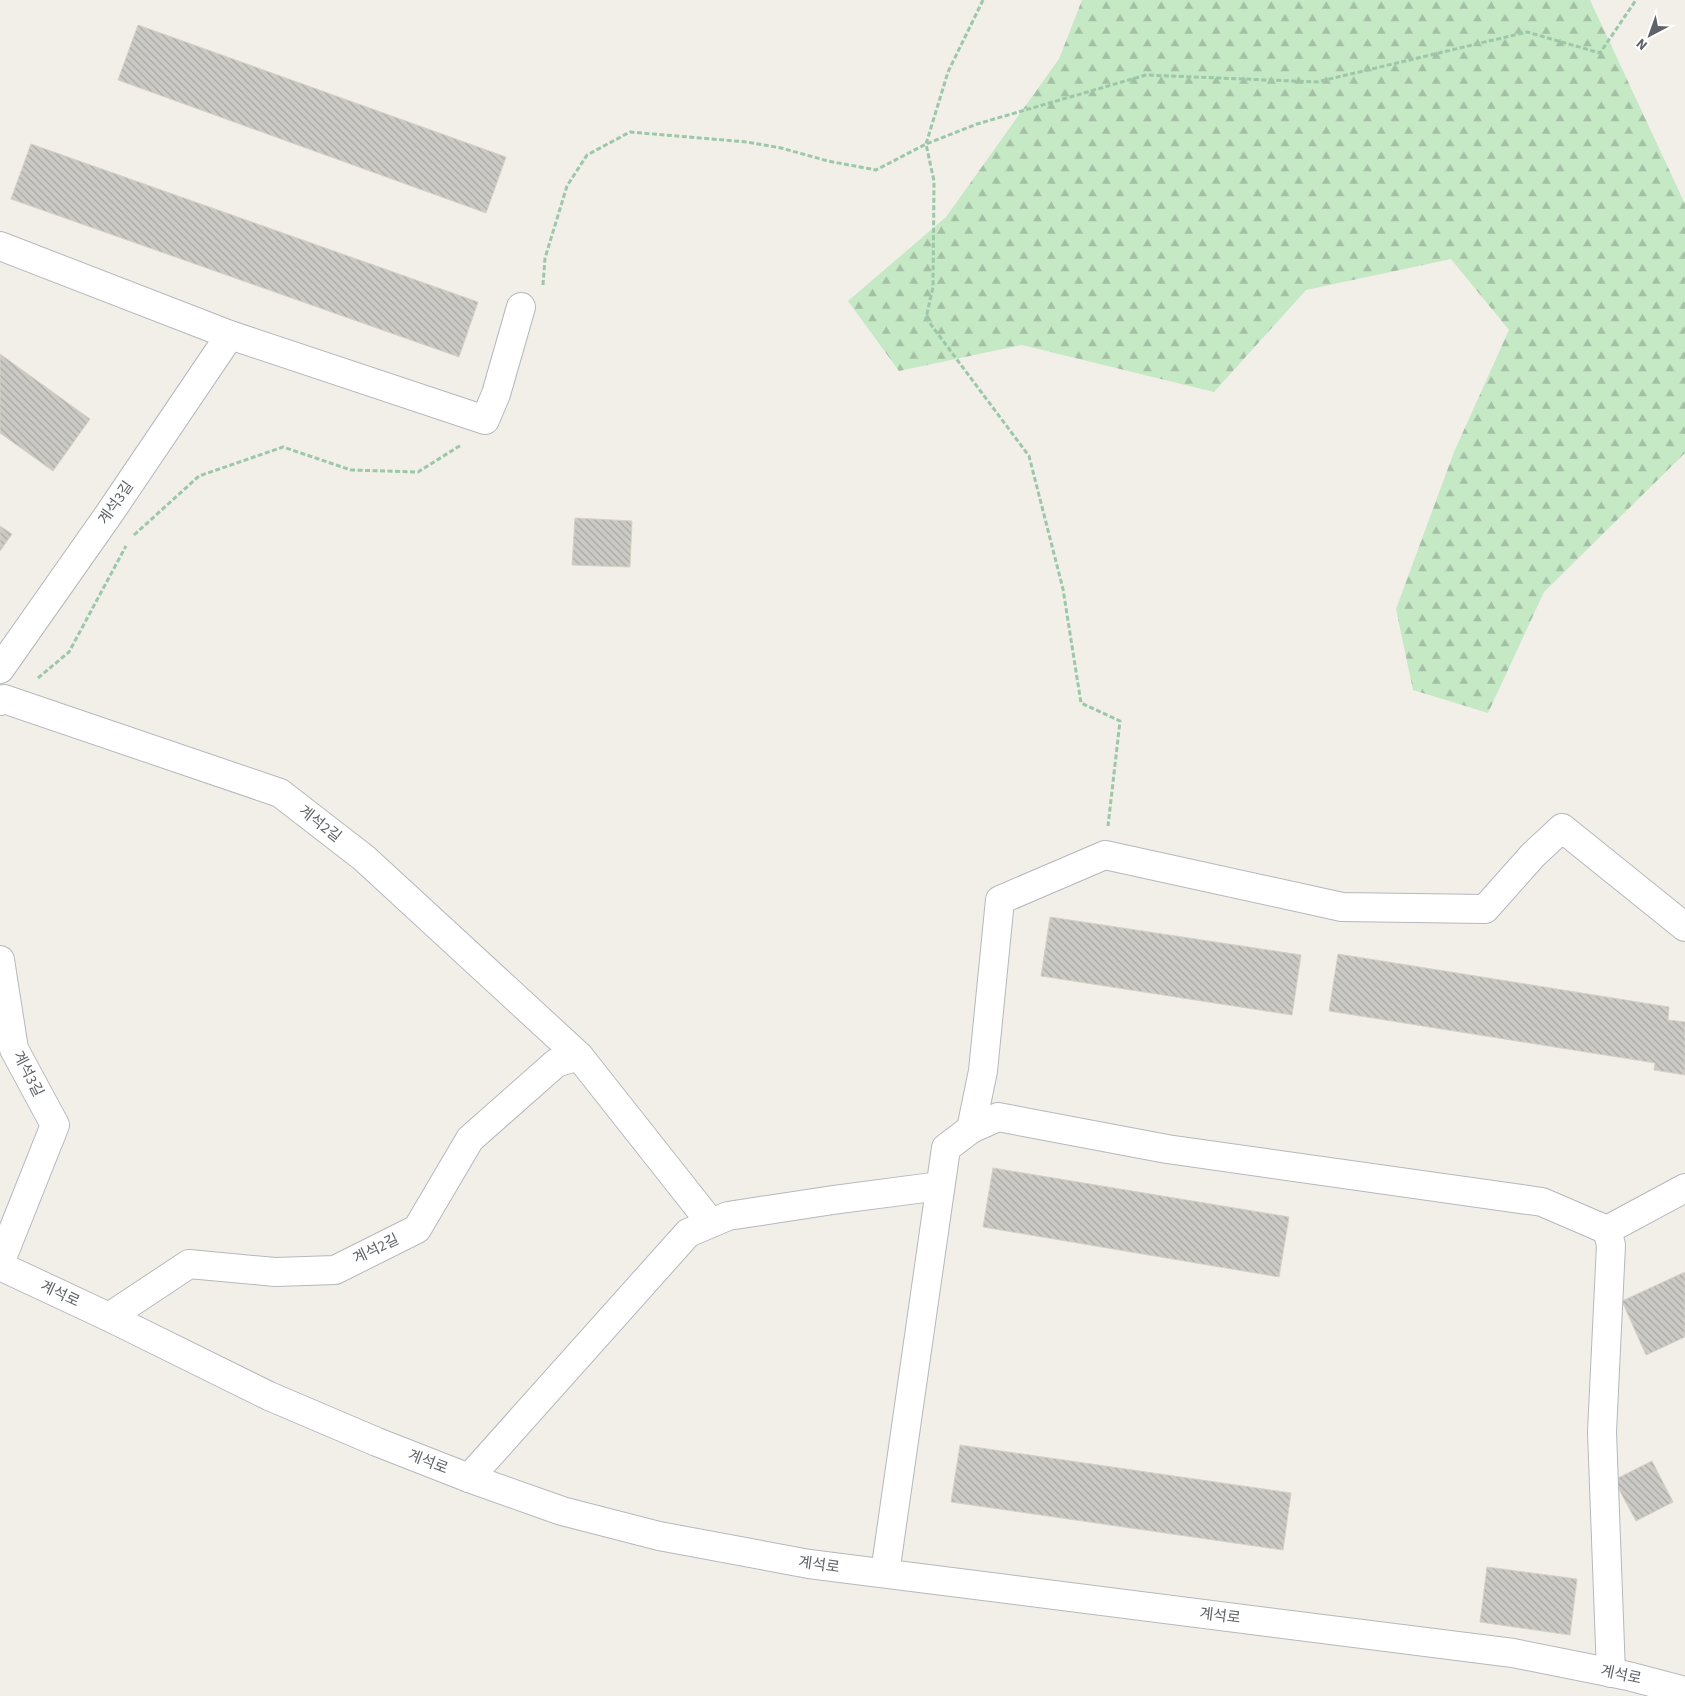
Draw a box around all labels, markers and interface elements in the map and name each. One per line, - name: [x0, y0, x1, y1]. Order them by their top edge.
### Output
- north arrow: [1625, 10, 1675, 60]
- text: N: [1632, 33, 1652, 55]
- street label: 계석3길: [93, 477, 139, 529]
- street label: 계석2길: [294, 801, 346, 847]
- street label: 계석3길: [8, 1047, 48, 1101]
- street label: 계석2길: [349, 1229, 403, 1269]
- street label: 계석로: [37, 1276, 83, 1312]
- street label: 계석로: [405, 1445, 451, 1479]
- street label: 계석로: [797, 1552, 841, 1578]
- street label: 계석로: [1198, 1603, 1242, 1629]
- street label: 계석로: [1599, 1660, 1643, 1690]

